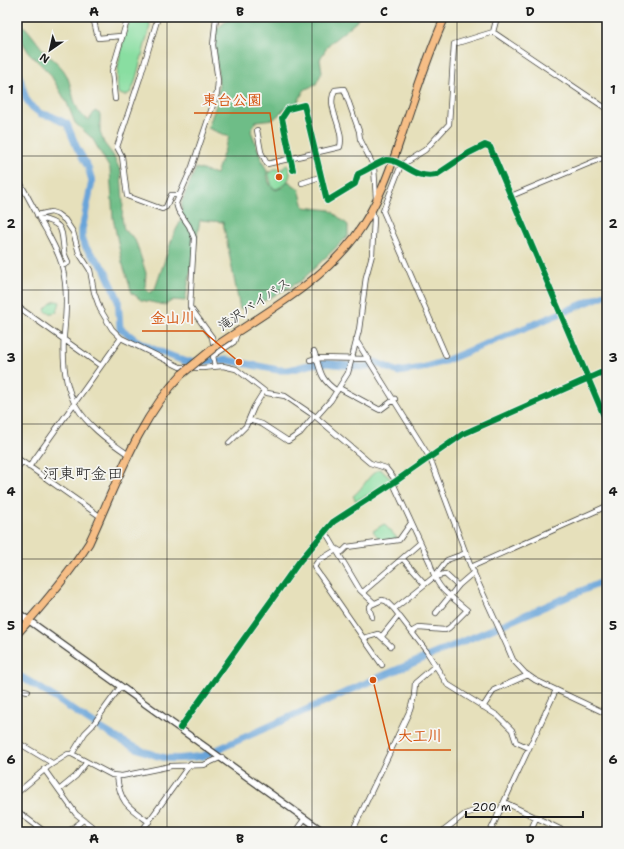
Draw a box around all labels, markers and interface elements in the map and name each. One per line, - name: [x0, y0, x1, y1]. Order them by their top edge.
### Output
- text: A: [89, 3, 99, 20]
- text: B: [236, 3, 244, 20]
- text: C: [380, 3, 388, 20]
- text: D: [525, 3, 535, 20]
- north arrow: [30, 30, 70, 70]
- text: N: [37, 49, 52, 67]
- text: 1: [8, 81, 14, 98]
- text: 1: [610, 81, 616, 98]
- callout: 東台公園: [194, 86, 270, 113]
- text: 東台公園: [202, 90, 262, 110]
- text: 2: [6, 215, 16, 232]
- text: 2: [608, 215, 618, 232]
- street label: 滝沢バイパス: [214, 273, 294, 335]
- callout: 金山川: [142, 304, 203, 331]
- text: 金山川: [150, 308, 196, 328]
- text: 3: [6, 349, 16, 366]
- text: 3: [608, 349, 618, 366]
- district label: 河東町金田: [43, 463, 123, 484]
- text: 4: [6, 483, 16, 500]
- text: 4: [608, 483, 618, 500]
- text: 5: [7, 617, 15, 634]
- text: 5: [609, 617, 617, 634]
- callout: 大工川: [390, 723, 451, 750]
- text: 大工川: [397, 726, 443, 746]
- text: 6: [6, 751, 16, 768]
- text: 6: [608, 751, 618, 768]
- scale bar: [466, 793, 583, 819]
- text: 200 m: [472, 799, 511, 815]
- text: A: [89, 830, 99, 847]
- text: B: [236, 830, 244, 847]
- text: C: [380, 830, 388, 847]
- text: D: [525, 830, 535, 847]

